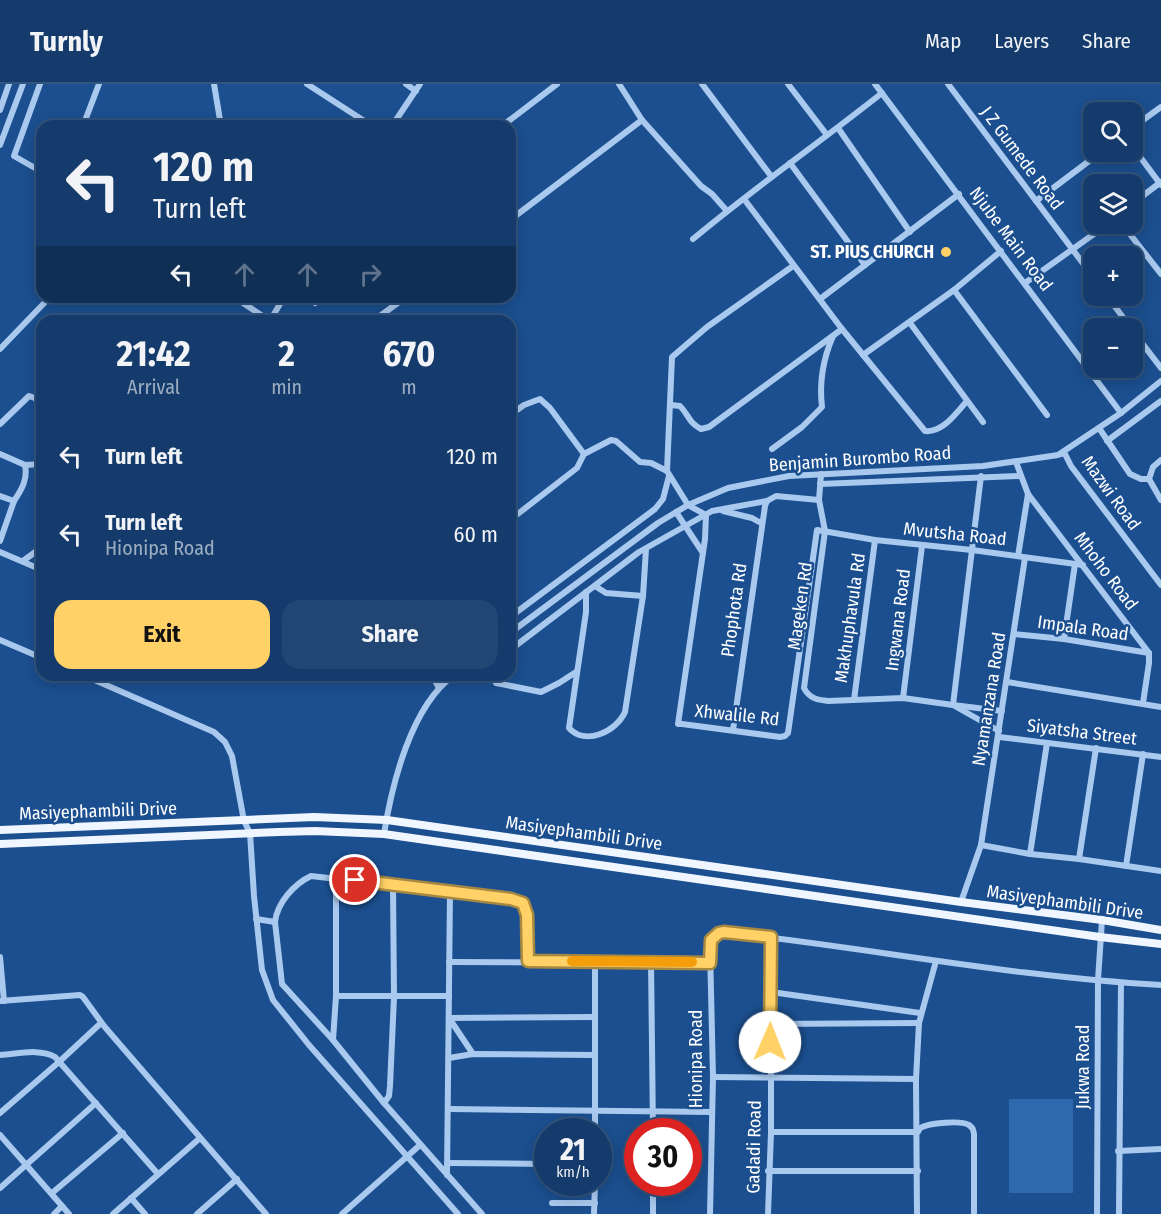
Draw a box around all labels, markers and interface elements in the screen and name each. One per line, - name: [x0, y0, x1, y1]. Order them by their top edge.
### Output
- text: Turnly: [30, 25, 103, 58]
- text: Map: [925, 28, 961, 54]
- text: Layers: [994, 28, 1049, 54]
- text: Share: [1082, 28, 1131, 54]
- street label: J Z Gumede Road: [976, 102, 1068, 214]
- map controls: [1083, 102, 1143, 378]
- button: search: [1083, 102, 1143, 162]
- text: 120 m: [153, 142, 254, 192]
- icon: left: [54, 144, 132, 222]
- button: layers: [1083, 174, 1143, 234]
- street label: Njube Main Road: [965, 183, 1057, 295]
- text: Turn left: [153, 193, 246, 225]
- place label: ST. PIUS CHURCH: [810, 241, 934, 263]
- marker: ST. PIUS CHURCH: [939, 245, 953, 259]
- button: +: [1083, 246, 1143, 306]
- icon: left: [165, 258, 198, 291]
- icon: ahead: [228, 258, 261, 291]
- icon: ahead: [291, 258, 324, 291]
- icon: right: [354, 258, 387, 291]
- button: −: [1083, 318, 1143, 378]
- text: 21:42: [117, 332, 191, 376]
- text: 2: [278, 332, 295, 376]
- text: 670: [383, 332, 435, 376]
- text: Arrival: [127, 375, 180, 399]
- text: min: [271, 375, 302, 399]
- text: m: [401, 375, 417, 399]
- icon: left: [54, 440, 87, 473]
- street label: Benjamin Burombo Road: [768, 442, 952, 476]
- text: Turn left: [105, 443, 183, 470]
- text: 120 m: [446, 443, 498, 470]
- street label: Mazwi Road: [1077, 452, 1145, 534]
- text: Turn left: [105, 509, 183, 536]
- icon: left: [54, 518, 87, 551]
- street label: Mvutsha Road: [902, 518, 1008, 550]
- text: 60 m: [454, 521, 498, 548]
- street label: Mhoho Road: [1069, 528, 1143, 614]
- text: Hionipa Road: [105, 536, 215, 560]
- street label: Makhuphavula Rd: [830, 552, 870, 684]
- street label: Mageken Rd: [783, 561, 817, 651]
- street label: Phophota Rd: [717, 562, 751, 658]
- street label: Ingwana Road: [881, 568, 915, 672]
- button: Exit: [54, 600, 270, 669]
- button: Share: [282, 600, 498, 669]
- street label: Impala Road: [1036, 611, 1130, 645]
- street label: Nyamanzana Road: [968, 630, 1010, 768]
- street label: Xhwalile Rd: [694, 700, 780, 730]
- street label: Siyatsha Street: [1026, 714, 1138, 750]
- street label: Masiyephambili Drive: [19, 797, 177, 825]
- street label: Masiyephambili Drive: [504, 811, 664, 855]
- pin: [329, 854, 380, 905]
- icon: arrive: [338, 863, 371, 896]
- street label: Masiyephambili Drive: [985, 880, 1145, 924]
- street label: Hionipa Road: [685, 1010, 707, 1108]
- position arrow: [738, 1010, 802, 1074]
- street label: Jukwa Road: [1072, 1025, 1094, 1109]
- street label: Gadadi Road: [742, 1100, 766, 1194]
- speed limit sign: 30: [624, 1118, 702, 1196]
- text: 21: [560, 1132, 586, 1168]
- text: km/h: [556, 1163, 590, 1181]

